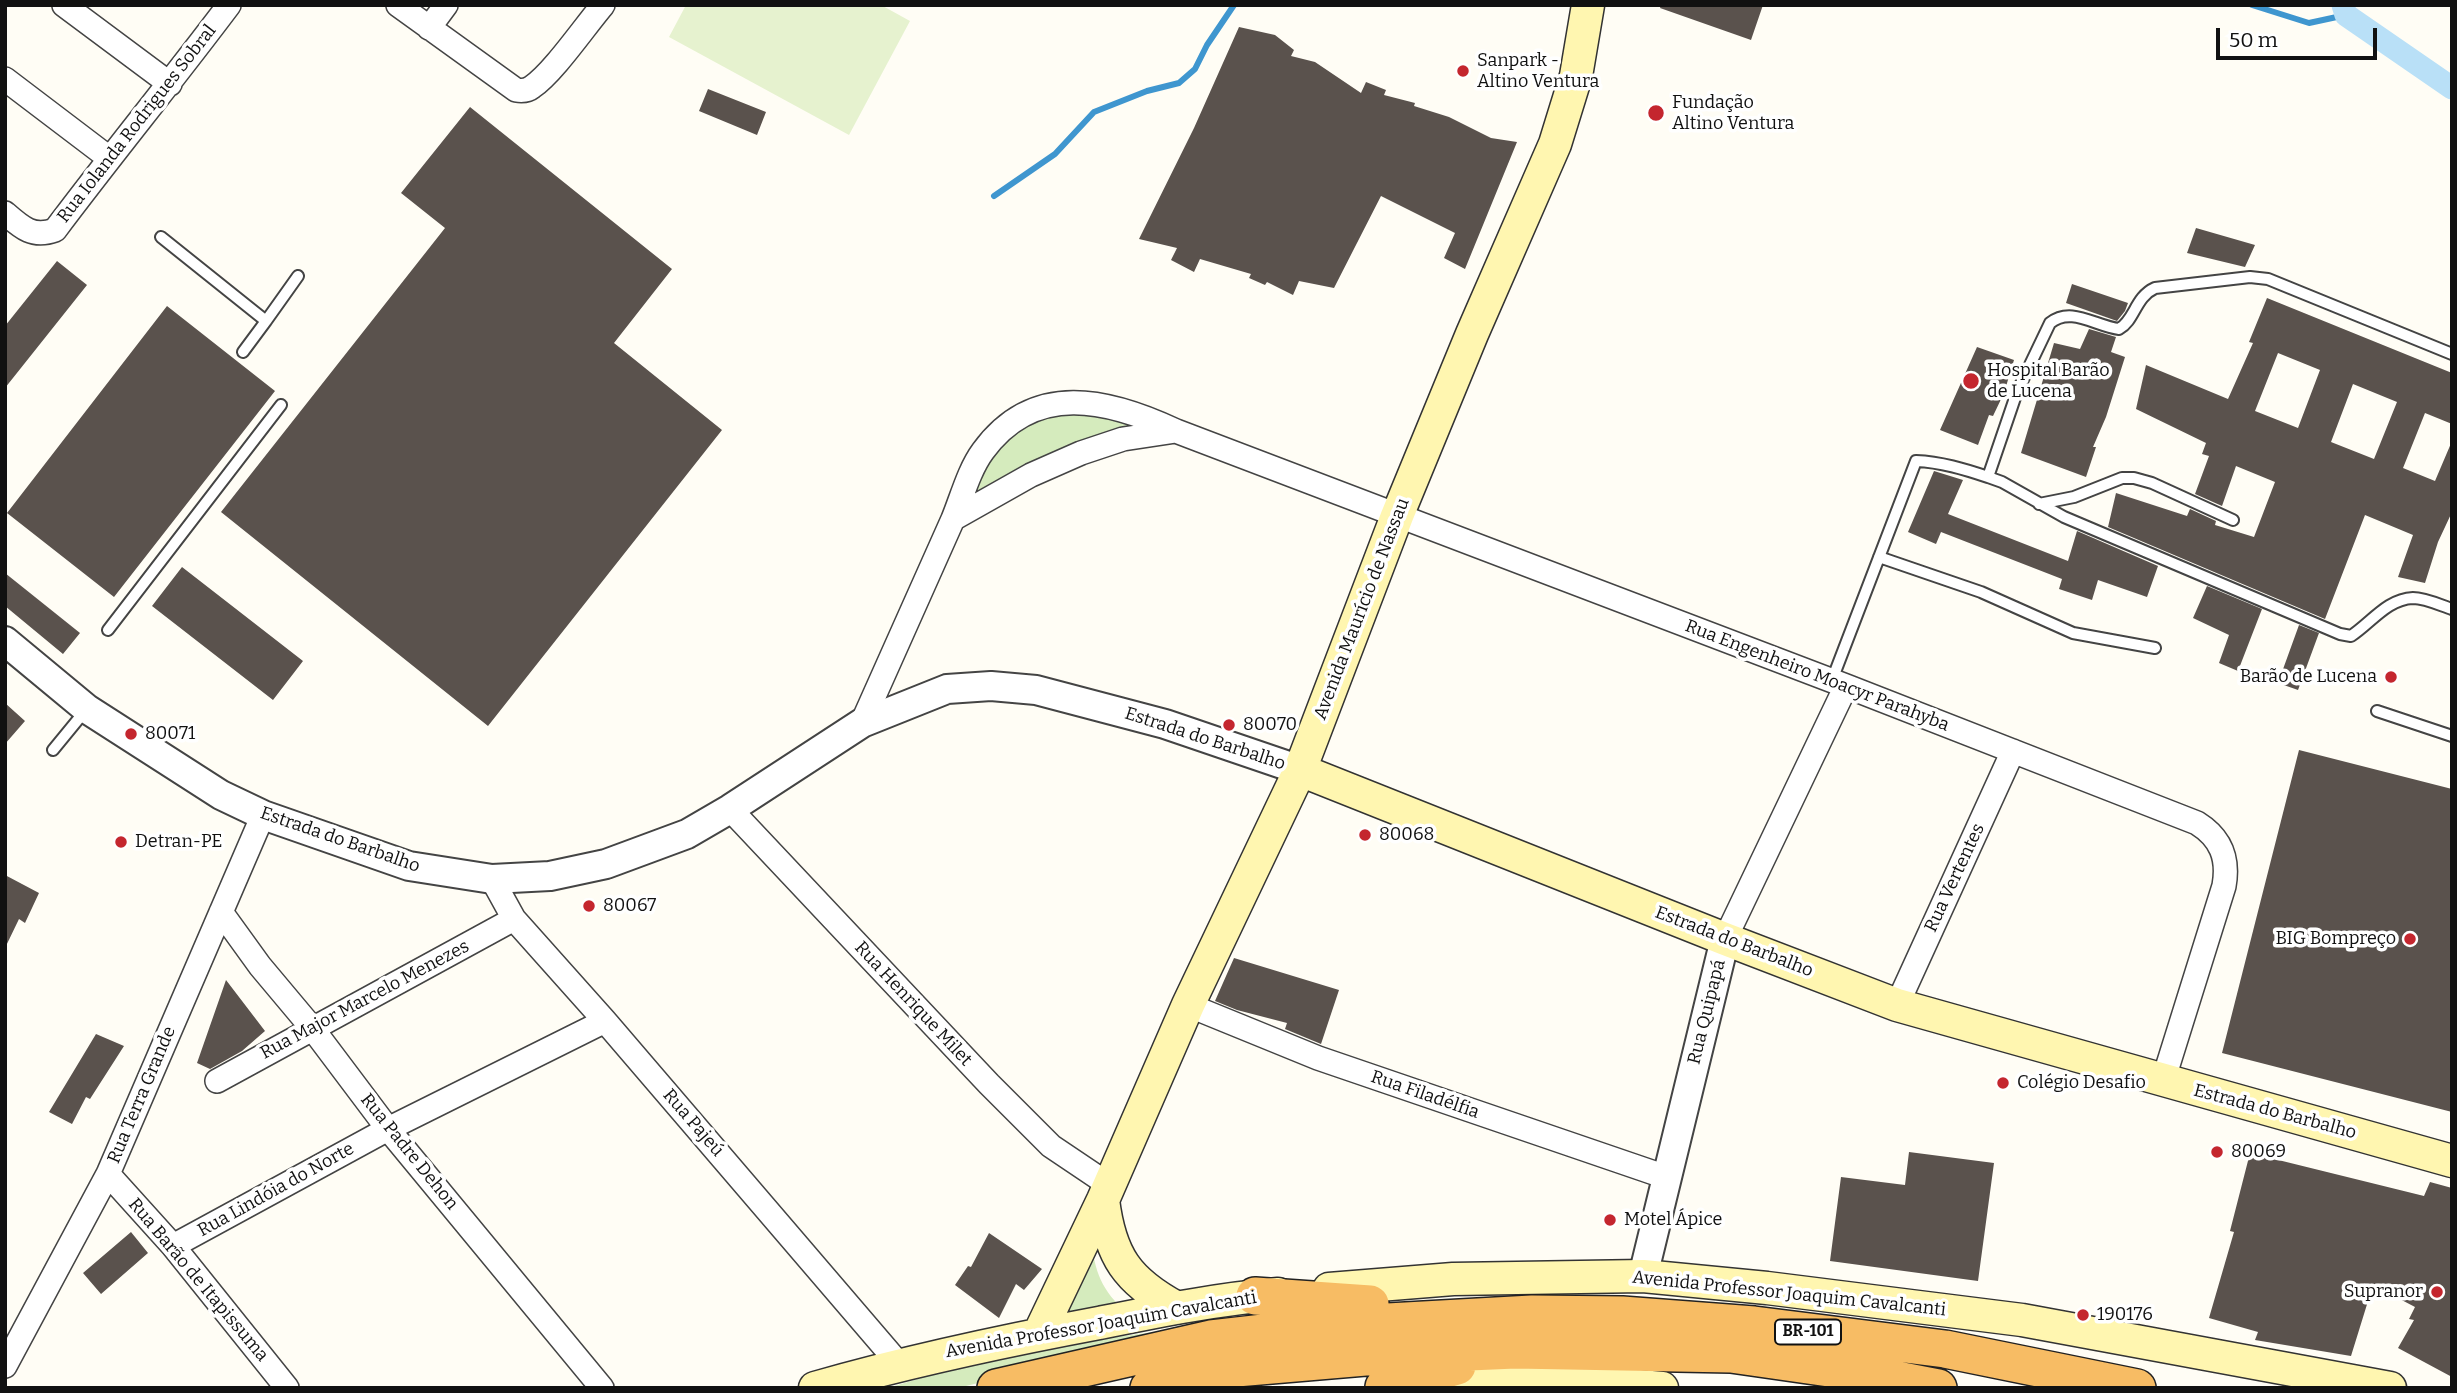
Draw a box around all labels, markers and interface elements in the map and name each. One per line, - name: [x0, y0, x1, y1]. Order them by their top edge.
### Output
- scale bar: [2219, 14, 2380, 58]
- street label: Rua Iolanda Rodrigues Sobral: [53, 21, 221, 227]
- text: 50 m: [2229, 27, 2278, 53]
- place label: Sanpark - Altino Ventura: [1477, 50, 1599, 92]
- marker: Sanpark - Altino Ventura: [1455, 63, 1471, 79]
- place label: Fundação Altino Ventura: [1672, 92, 1794, 134]
- marker: Fundação Altino Ventura: [1646, 103, 1666, 123]
- place label: Hospital Barão de Lucena: [1987, 360, 2110, 402]
- marker: Hospital Barão de Lucena: [1961, 371, 1981, 391]
- street label: Avenida Maurício de Nassau: [1310, 495, 1414, 723]
- street label: Rua Engenheiro Moacyr Parahyba: [1682, 616, 1952, 736]
- place label: Barão de Lucena: [2240, 666, 2377, 688]
- marker: Barão de Lucena: [2383, 669, 2399, 685]
- street label: Estrada do Barbalho: [1122, 703, 1288, 775]
- place label: 80070: [1243, 714, 1297, 736]
- marker: 80070: [1221, 717, 1237, 733]
- place label: 80071: [145, 723, 195, 745]
- marker: 80071: [123, 726, 139, 742]
- street label: Estrada do Barbalho: [257, 803, 423, 877]
- street label: Rua Vertentes: [1920, 820, 1990, 936]
- place label: 80068: [1379, 824, 1434, 846]
- marker: 80068: [1357, 827, 1373, 843]
- place label: Detran-PE: [135, 831, 222, 853]
- marker: Detran-PE: [113, 834, 129, 850]
- place label: 80067: [603, 895, 656, 917]
- marker: 80067: [581, 898, 597, 914]
- street label: Estrada do Barbalho: [1652, 902, 1816, 982]
- place label: BIG Bompreço: [2275, 928, 2396, 950]
- marker: BIG Bompreço: [2402, 931, 2418, 947]
- street label: Rua Major Marcelo Menezes: [257, 936, 473, 1064]
- street label: Rua Henrique Milet: [850, 937, 976, 1071]
- street label: Rua Quipapá: [1684, 957, 1730, 1067]
- street label: Rua Terra Grande: [103, 1023, 181, 1167]
- street label: Rua Filadélfia: [1368, 1066, 1482, 1124]
- place label: Colégio Desafio: [2017, 1072, 2146, 1094]
- marker: Colégio Desafio: [1995, 1075, 2011, 1091]
- street label: Estrada do Barbalho: [2191, 1080, 2359, 1144]
- street label: Rua Pajeú: [658, 1085, 728, 1161]
- street label: Rua Padre Dehon: [355, 1089, 463, 1215]
- street label: Rua Lindóia do Norte: [194, 1138, 358, 1242]
- place label: 80069: [2231, 1141, 2286, 1163]
- marker: 80069: [2209, 1144, 2225, 1160]
- street label: Rua Barão de Itapissuma: [123, 1194, 273, 1366]
- place label: Motel Ápice: [1624, 1209, 1722, 1231]
- marker: Motel Ápice: [1602, 1212, 1618, 1228]
- street label: Avenida Professor Joaquim Cavalcanti: [1631, 1267, 1947, 1321]
- place label: Supranor: [2344, 1281, 2423, 1303]
- marker: Supranor: [2429, 1284, 2445, 1300]
- street label: Avenida Professor Joaquim Cavalcanti: [944, 1287, 1258, 1363]
- place label: 190176: [2097, 1304, 2153, 1326]
- marker: 190176: [2075, 1307, 2091, 1323]
- road number: BR-101: [1775, 1320, 1841, 1344]

